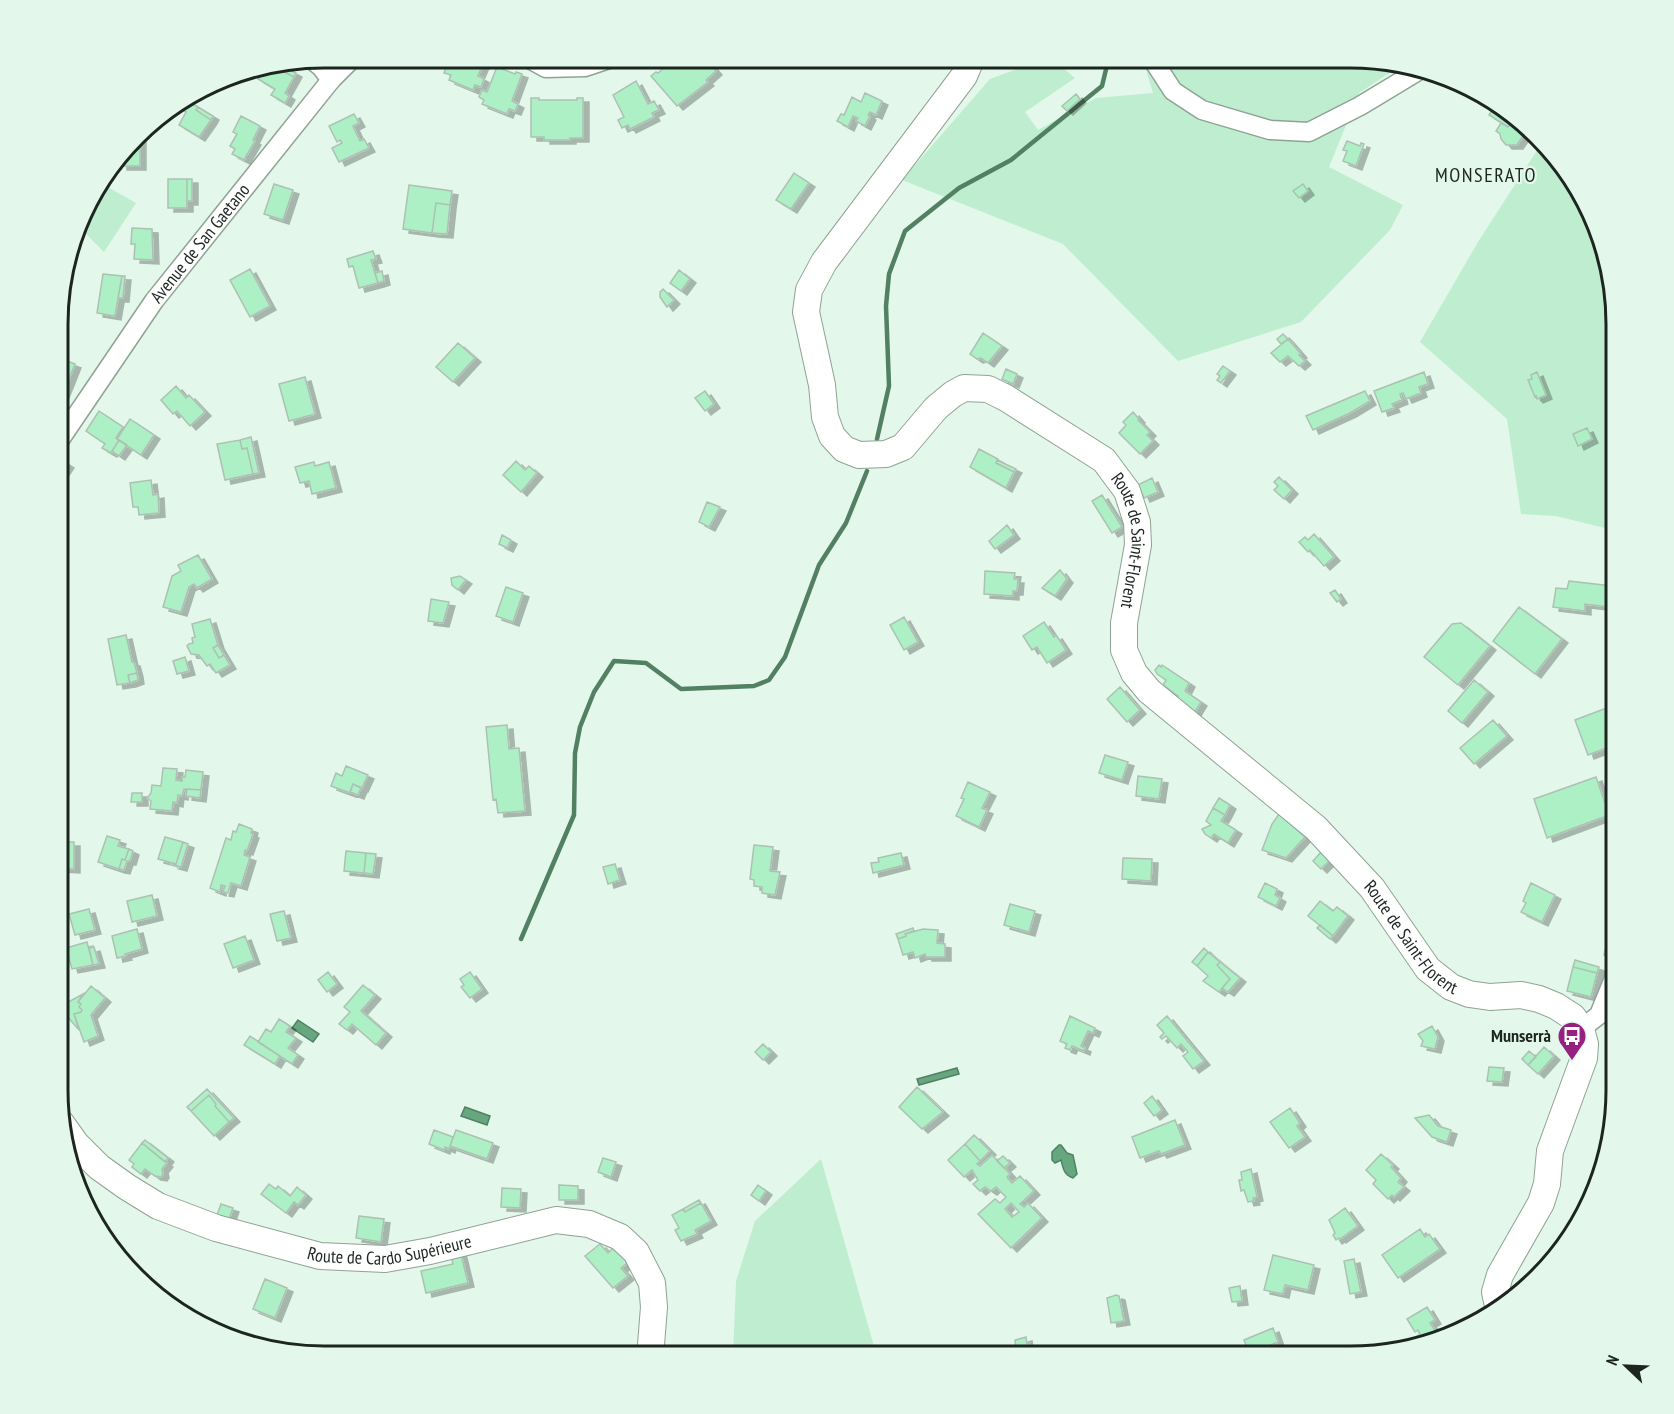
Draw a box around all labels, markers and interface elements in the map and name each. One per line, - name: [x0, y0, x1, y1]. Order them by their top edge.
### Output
- district label: MONSERATO: [1435, 162, 1537, 188]
- street label: Avenue de San Gaetano: [145, 179, 255, 307]
- street label: Route de Saint-Florent: [1106, 468, 1150, 610]
- street label: Route de Saint-Florent: [1360, 875, 1461, 999]
- bus stop icon: Munserrà: [1556, 1020, 1588, 1062]
- place label: Munserrà: [1491, 1024, 1551, 1047]
- street label: Route de Cardo Supérieure: [305, 1229, 474, 1270]
- north arrow: [1596, 1336, 1656, 1396]
- text: N: [1601, 1352, 1623, 1368]

